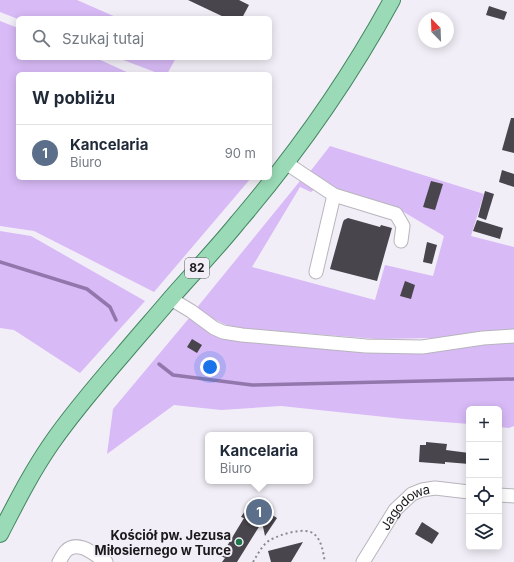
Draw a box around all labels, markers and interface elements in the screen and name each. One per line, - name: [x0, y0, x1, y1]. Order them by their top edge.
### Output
- north arrow: [418, 12, 454, 48]
- search box: [16, 16, 272, 60]
- icon: search: [30, 27, 52, 49]
- text: Szukaj tutaj: [62, 29, 144, 48]
- text: W pobliżu: [32, 88, 115, 108]
- text: Kancelaria: [70, 135, 148, 154]
- text: 1: [42, 145, 48, 161]
- text: 90 m: [225, 145, 256, 161]
- text: Biuro: [70, 154, 102, 170]
- road number: 82: [185, 258, 209, 278]
- your location: [200, 357, 220, 377]
- map controls: [466, 406, 502, 550]
- button: +: [466, 406, 502, 442]
- popup: [205, 432, 313, 484]
- text: Kancelaria: [220, 441, 298, 460]
- button: −: [466, 442, 502, 478]
- text: Biuro: [220, 460, 252, 476]
- button: locate: [466, 478, 502, 514]
- street label: Jagodowa: [377, 481, 431, 533]
- pin: 1: [246, 497, 272, 527]
- button: layers: [466, 514, 502, 550]
- place label: Kościół pw. Jezusa Miłosiernego w Turce: [95, 527, 231, 558]
- marker: Kościół pw. Jezusa Miłosiernego w Turce: [234, 537, 244, 547]

